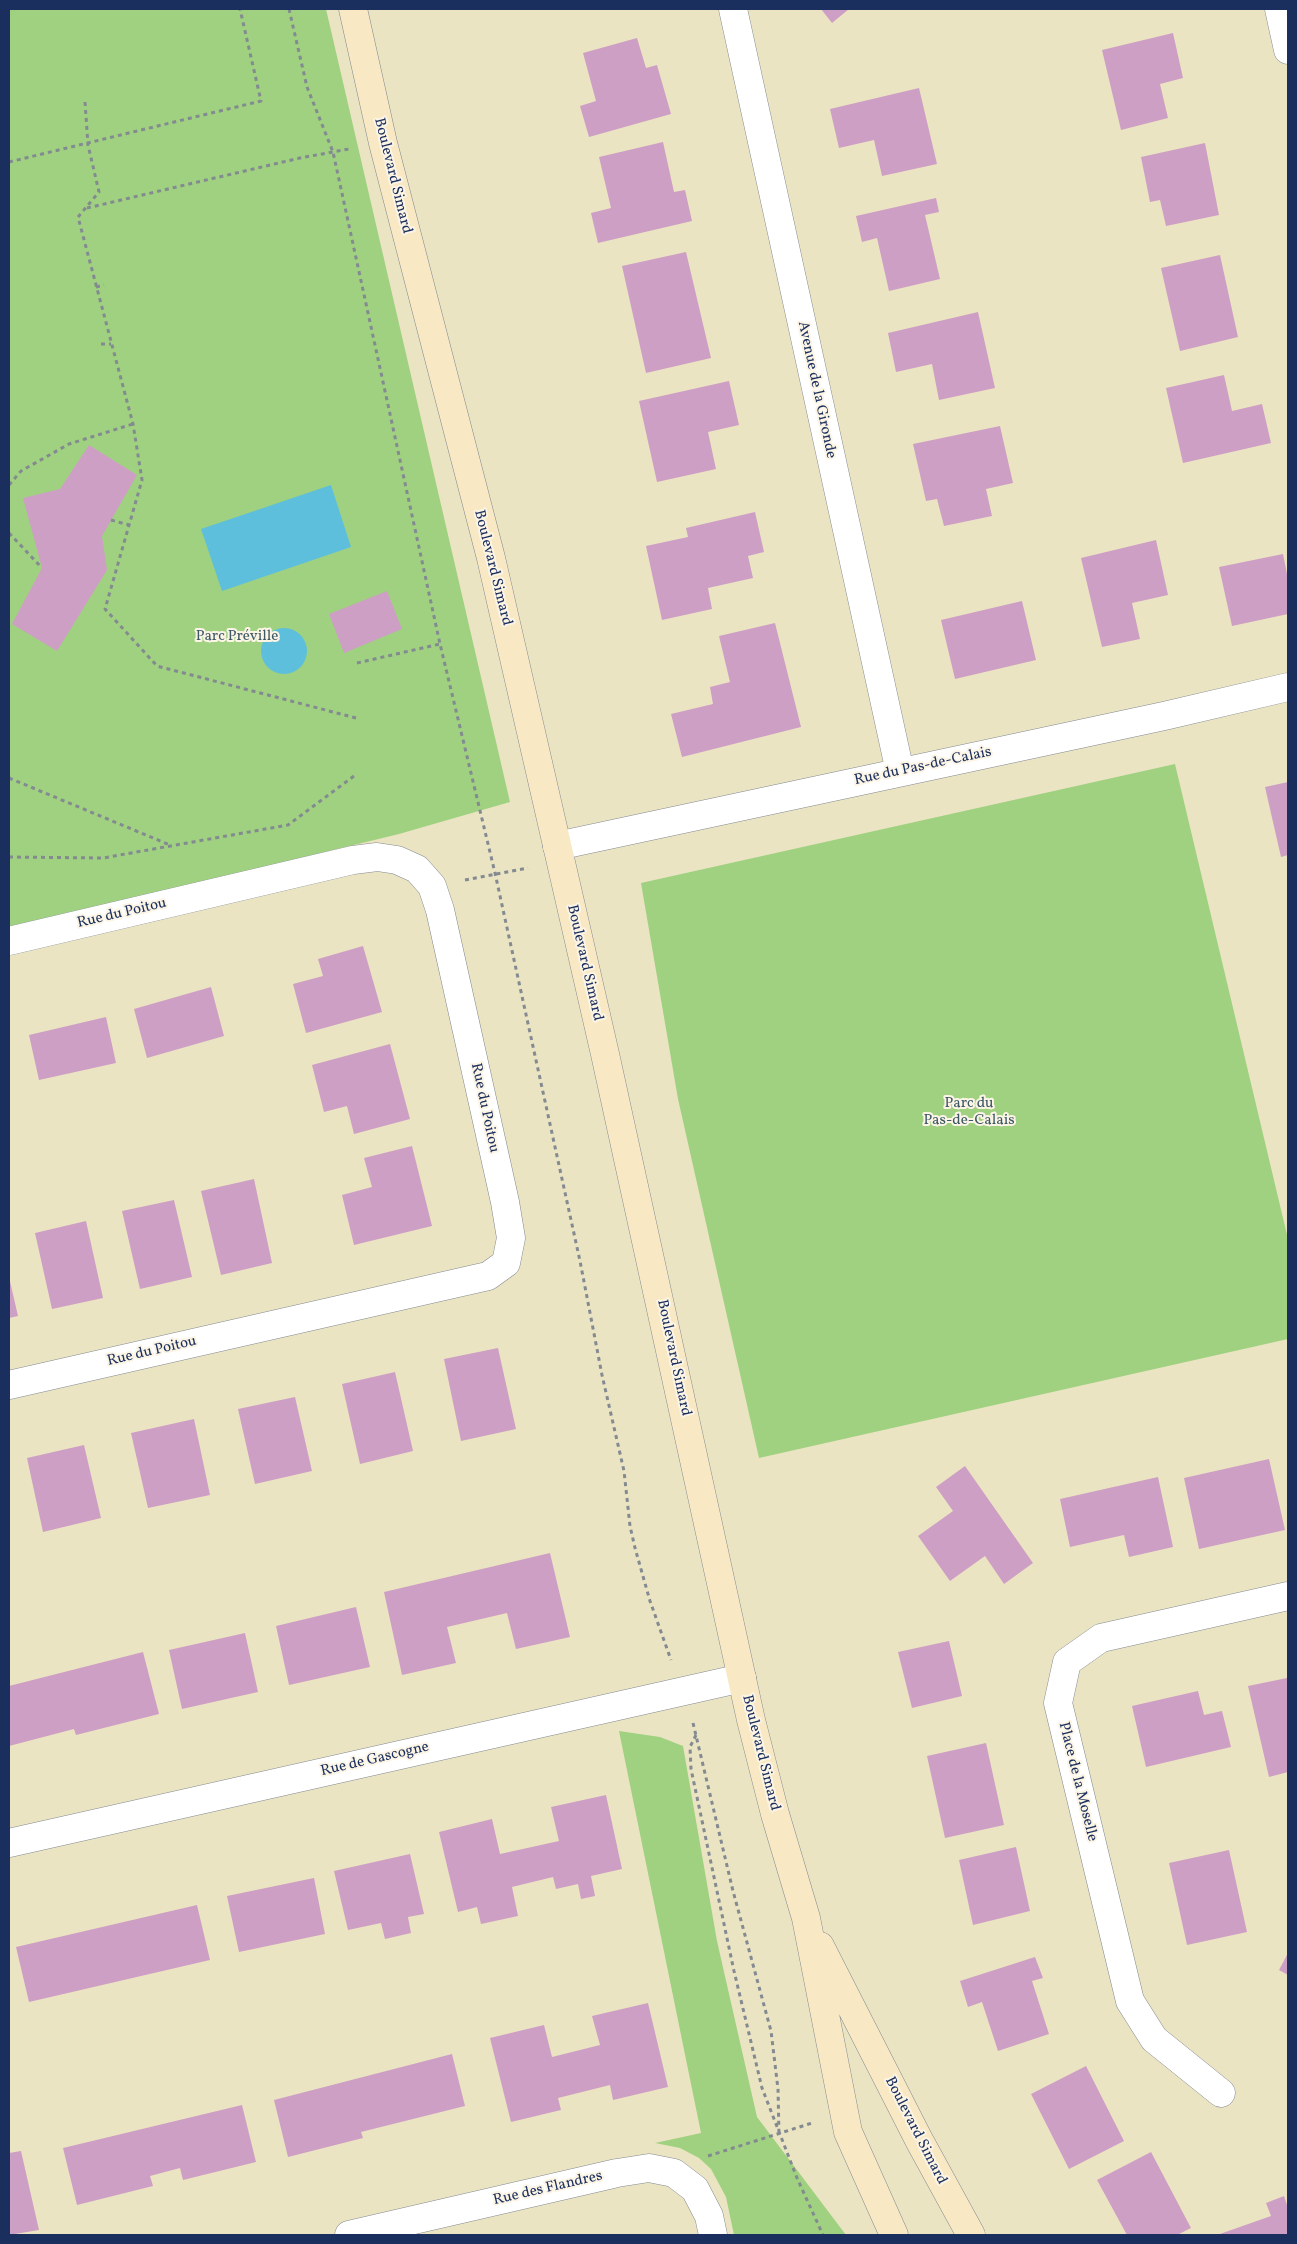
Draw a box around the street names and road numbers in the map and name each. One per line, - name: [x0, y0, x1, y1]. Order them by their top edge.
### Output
- street label: Boulevard Simard: [369, 116, 415, 236]
- street label: Avenue de la Gironde: [793, 320, 839, 460]
- street label: Boulevard Simard: [469, 508, 515, 628]
- street label: Rue du Pas-de-Calais: [853, 744, 993, 790]
- street label: Rue du Poitou: [76, 895, 168, 933]
- street label: Boulevard Simard: [562, 903, 606, 1023]
- street label: Rue du Poitou: [466, 1062, 502, 1154]
- street label: Boulevard Simard: [652, 1298, 694, 1418]
- street label: Rue du Poitou: [106, 1333, 198, 1371]
- street label: Boulevard Simard: [737, 1693, 783, 1813]
- street label: Place de la Moselle: [1053, 1721, 1101, 1843]
- street label: Rue de Gascogne: [319, 1739, 431, 1781]
- street label: Boulevard Simard: [880, 2074, 950, 2188]
- street label: Rue des Flandres: [492, 2168, 604, 2210]

